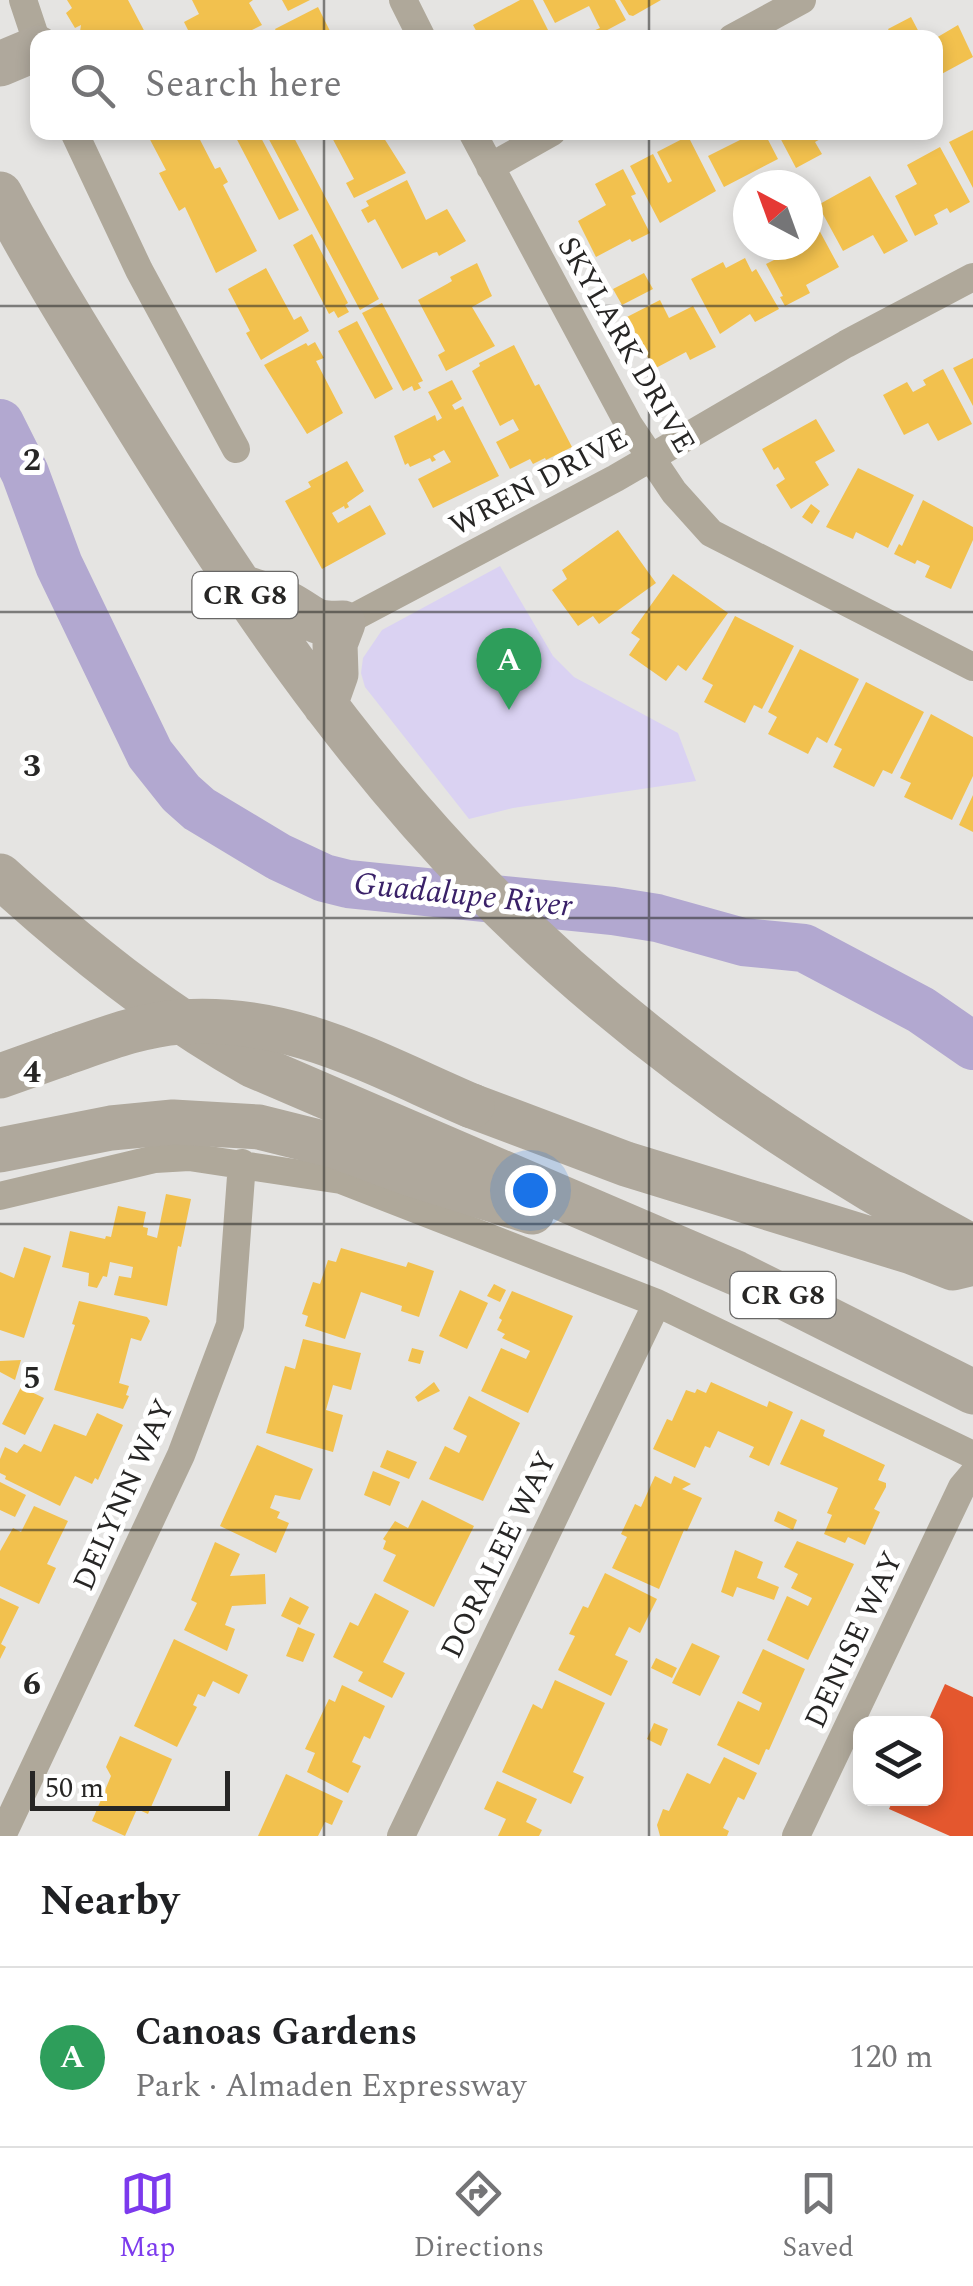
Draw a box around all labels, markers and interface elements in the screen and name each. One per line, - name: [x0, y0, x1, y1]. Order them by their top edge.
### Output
- search box: [30, 30, 943, 140]
- text: Search here: [145, 56, 342, 114]
- icon: search: [65, 58, 120, 113]
- north arrow: [733, 170, 823, 260]
- street label: SKYLARK DRIVE: [545, 228, 707, 462]
- street label: WREN DRIVE: [441, 415, 637, 549]
- text: 2: [23, 436, 41, 485]
- road number: CR G8: [192, 572, 298, 618]
- pin: A: [476, 628, 542, 710]
- text: 3: [23, 742, 41, 791]
- water label: Guadalupe River: [351, 859, 576, 931]
- text: 4: [23, 1048, 41, 1097]
- your location: [505, 1165, 556, 1216]
- road number: CR G8: [730, 1272, 836, 1318]
- text: 5: [23, 1354, 41, 1403]
- street label: DELYNN WAY: [61, 1391, 187, 1599]
- street label: DORALEE WAY: [429, 1444, 569, 1666]
- street label: DENISE WAY: [793, 1544, 915, 1736]
- text: 6: [23, 1660, 41, 1709]
- map controls: [853, 1716, 943, 1806]
- button: layers: [853, 1716, 943, 1806]
- scale bar: [30, 1766, 230, 1810]
- text: 50 m: [45, 1767, 104, 1810]
- text: Nearby: [40, 1870, 179, 1933]
- text: Canoas Gardens: [135, 2004, 417, 2062]
- text: A: [60, 2033, 85, 2082]
- text: 120 m: [849, 2033, 933, 2082]
- text: Park · Almaden Expressway: [135, 2062, 526, 2111]
- tab: Map: [119, 2166, 175, 2269]
- tab: Directions: [413, 2166, 544, 2269]
- tab: Saved: [782, 2166, 854, 2269]

